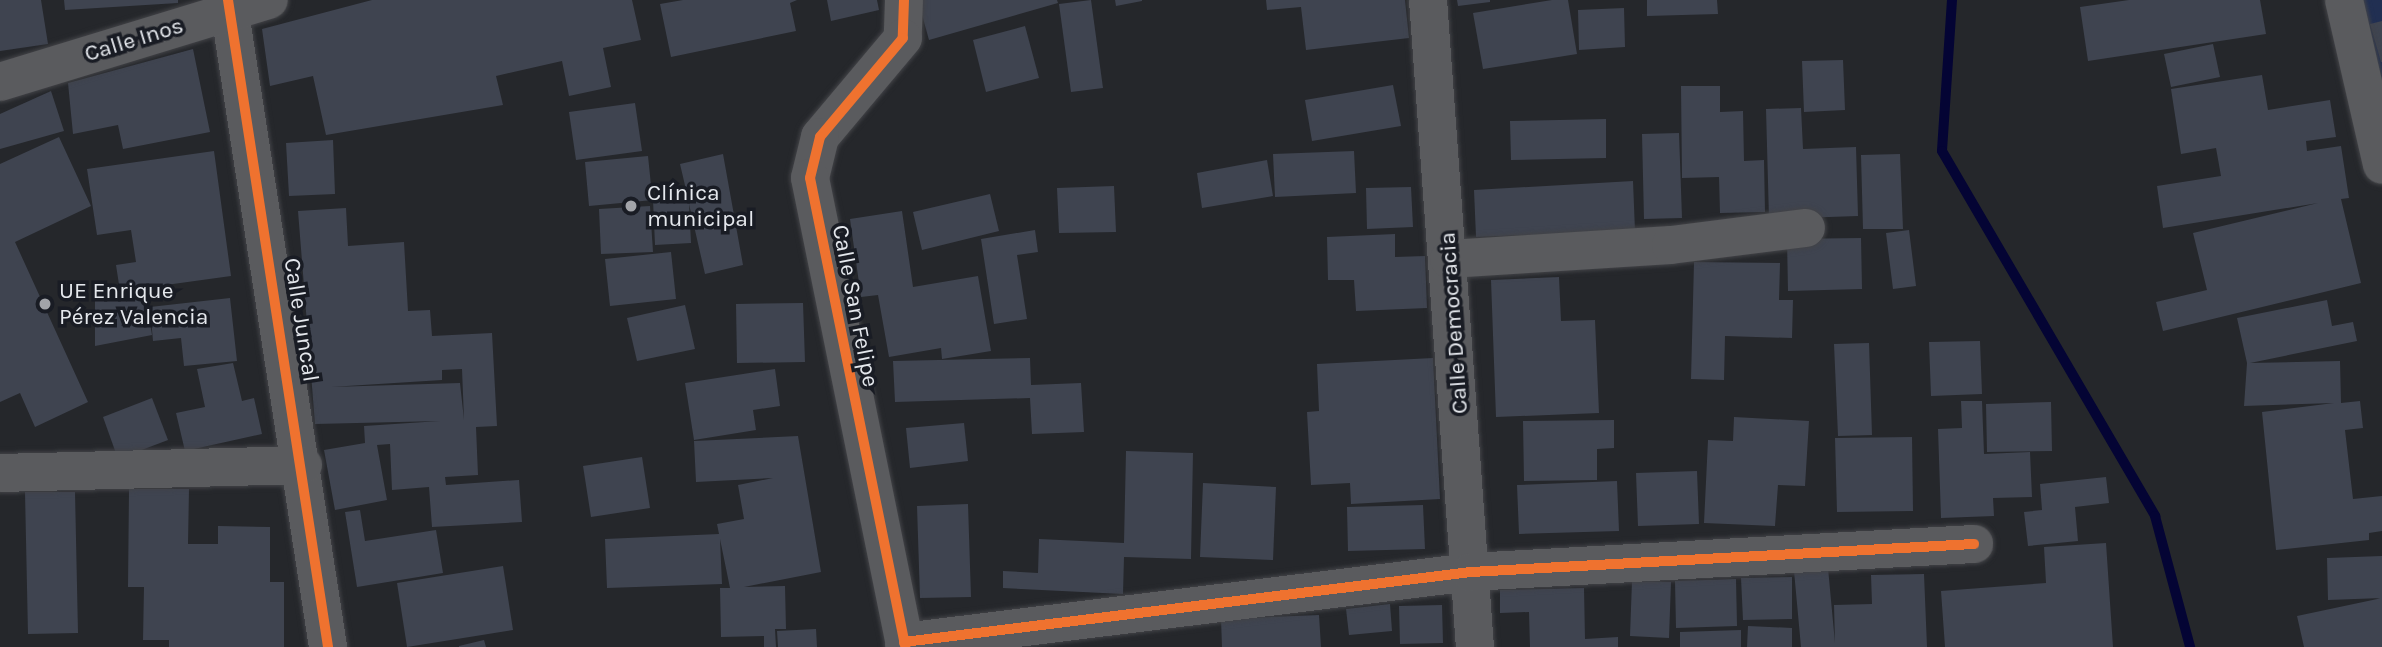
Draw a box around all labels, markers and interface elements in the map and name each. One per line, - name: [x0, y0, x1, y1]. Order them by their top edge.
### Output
- street label: Calle Inos: [81, 12, 187, 68]
- place label: Clínica municipal: [647, 179, 754, 233]
- marker: Clínica municipal: [621, 196, 641, 216]
- street label: Calle San Felipe: [826, 223, 884, 389]
- street label: Calle Democracia: [1434, 231, 1474, 415]
- street label: Calle Juncal: [278, 256, 324, 384]
- place label: UE Enrique Pérez Valencia: [59, 277, 208, 331]
- marker: UE Enrique Pérez Valencia: [37, 296, 53, 312]

